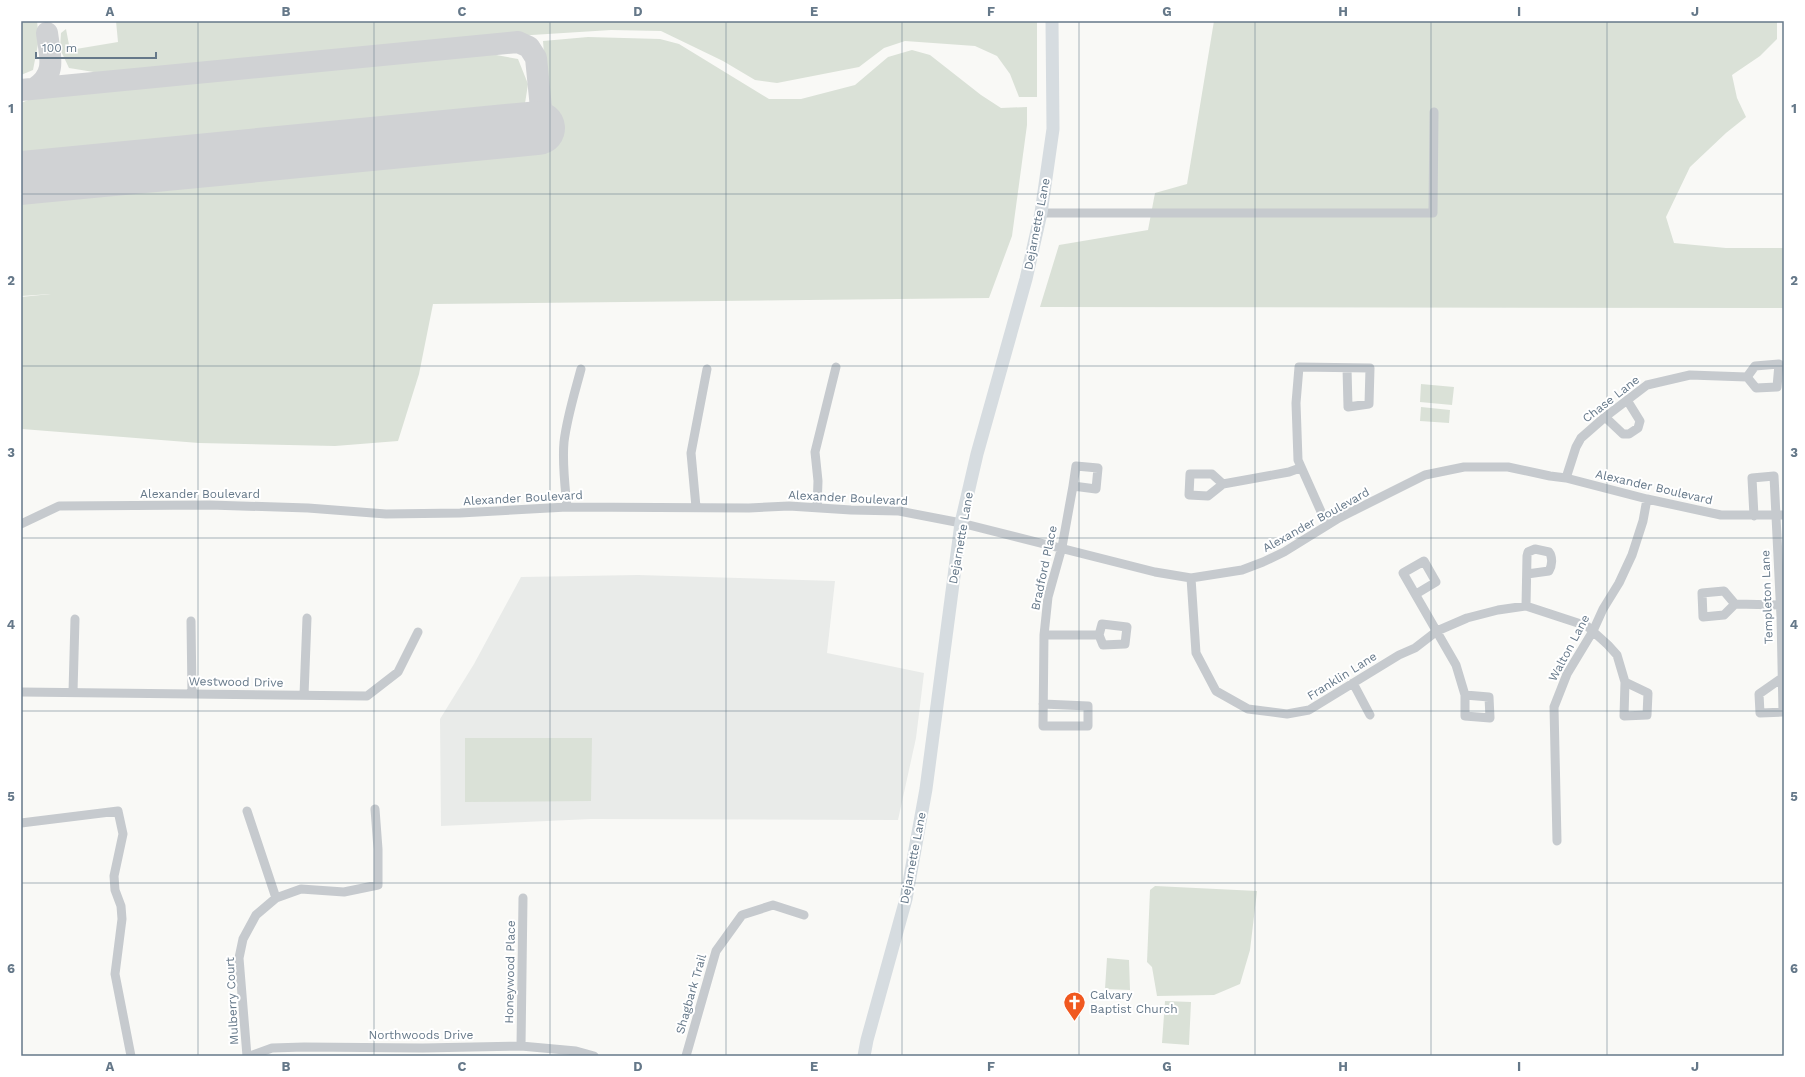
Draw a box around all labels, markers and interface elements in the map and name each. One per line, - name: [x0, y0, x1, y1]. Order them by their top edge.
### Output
- text: A: [106, 4, 115, 19]
- text: B: [282, 4, 291, 19]
- text: C: [458, 4, 467, 19]
- text: D: [633, 4, 643, 19]
- text: E: [810, 4, 818, 19]
- text: F: [987, 4, 995, 19]
- text: G: [1162, 4, 1172, 19]
- text: H: [1338, 4, 1348, 19]
- text: I: [1517, 4, 1521, 19]
- text: J: [1691, 4, 1699, 19]
- scale bar: [36, 34, 156, 60]
- text: 100 m: [42, 41, 77, 55]
- text: 1: [8, 101, 14, 116]
- text: 1: [1791, 101, 1797, 116]
- street label: Dejarnette Lane: [1021, 177, 1053, 271]
- text: 2: [7, 273, 15, 288]
- text: 2: [1790, 273, 1798, 288]
- street label: Chase Lane: [1580, 372, 1642, 425]
- text: 3: [7, 445, 15, 460]
- text: 3: [1790, 445, 1798, 460]
- street label: Alexander Boulevard: [1594, 467, 1714, 507]
- street label: Alexander Boulevard: [1260, 485, 1372, 555]
- street label: Alexander Boulevard: [140, 487, 260, 501]
- street label: Alexander Boulevard: [463, 488, 583, 508]
- street label: Alexander Boulevard: [788, 488, 908, 508]
- street label: Dejarnette Lane: [946, 491, 976, 585]
- street label: Bradford Place: [1028, 524, 1060, 612]
- street label: Templeton Lane: [1758, 550, 1776, 644]
- street label: Walton Lane: [1546, 612, 1592, 684]
- text: 4: [7, 617, 16, 632]
- text: 4: [1790, 617, 1799, 632]
- street label: Franklin Lane: [1305, 649, 1379, 703]
- street label: Westwood Drive: [188, 674, 284, 690]
- text: 5: [7, 789, 15, 804]
- text: 5: [1790, 789, 1798, 804]
- street label: Dejarnette Lane: [897, 811, 929, 905]
- street label: Honeywood Place: [502, 920, 518, 1024]
- street label: Shagbark Trail: [673, 952, 709, 1036]
- street label: Mulberry Court: [223, 957, 241, 1045]
- text: 6: [7, 961, 15, 976]
- text: 6: [1790, 961, 1798, 976]
- place label: Calvary Baptist Church: [1090, 988, 1178, 1016]
- church icon: Calvary Baptist Church: [1061, 989, 1087, 1022]
- street label: Northwoods Drive: [369, 1028, 473, 1042]
- text: A: [106, 1059, 115, 1074]
- text: B: [282, 1059, 291, 1074]
- text: C: [458, 1059, 467, 1074]
- text: D: [633, 1059, 643, 1074]
- text: E: [810, 1059, 818, 1074]
- text: F: [987, 1059, 995, 1074]
- text: G: [1162, 1059, 1172, 1074]
- text: H: [1338, 1059, 1348, 1074]
- text: I: [1517, 1059, 1521, 1074]
- text: J: [1691, 1059, 1699, 1074]

